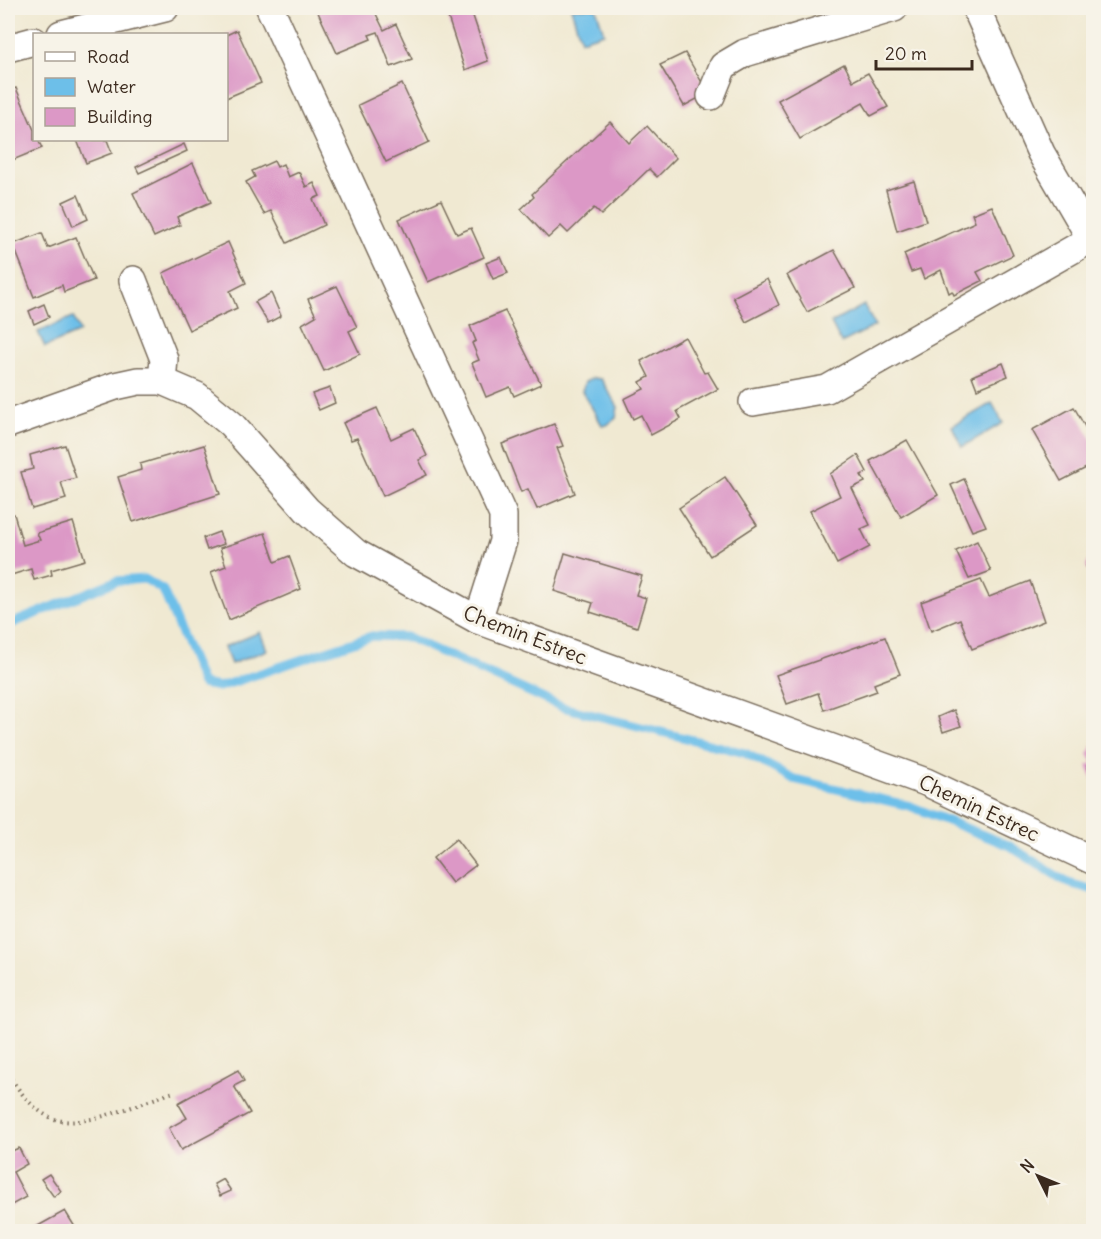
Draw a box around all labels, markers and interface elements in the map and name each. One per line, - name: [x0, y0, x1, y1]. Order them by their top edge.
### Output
- legend: [33, 33, 228, 141]
- scale bar: [876, 33, 972, 71]
- text: 20 m: [885, 42, 927, 65]
- text: Road: [87, 45, 130, 68]
- text: Water: [87, 75, 137, 98]
- text: Building: [87, 105, 152, 128]
- street label: Chemin Estrec: [460, 600, 590, 669]
- street label: Chemin Estrec: [915, 769, 1043, 846]
- north arrow: [1008, 1146, 1068, 1206]
- text: N: [1016, 1155, 1038, 1177]

